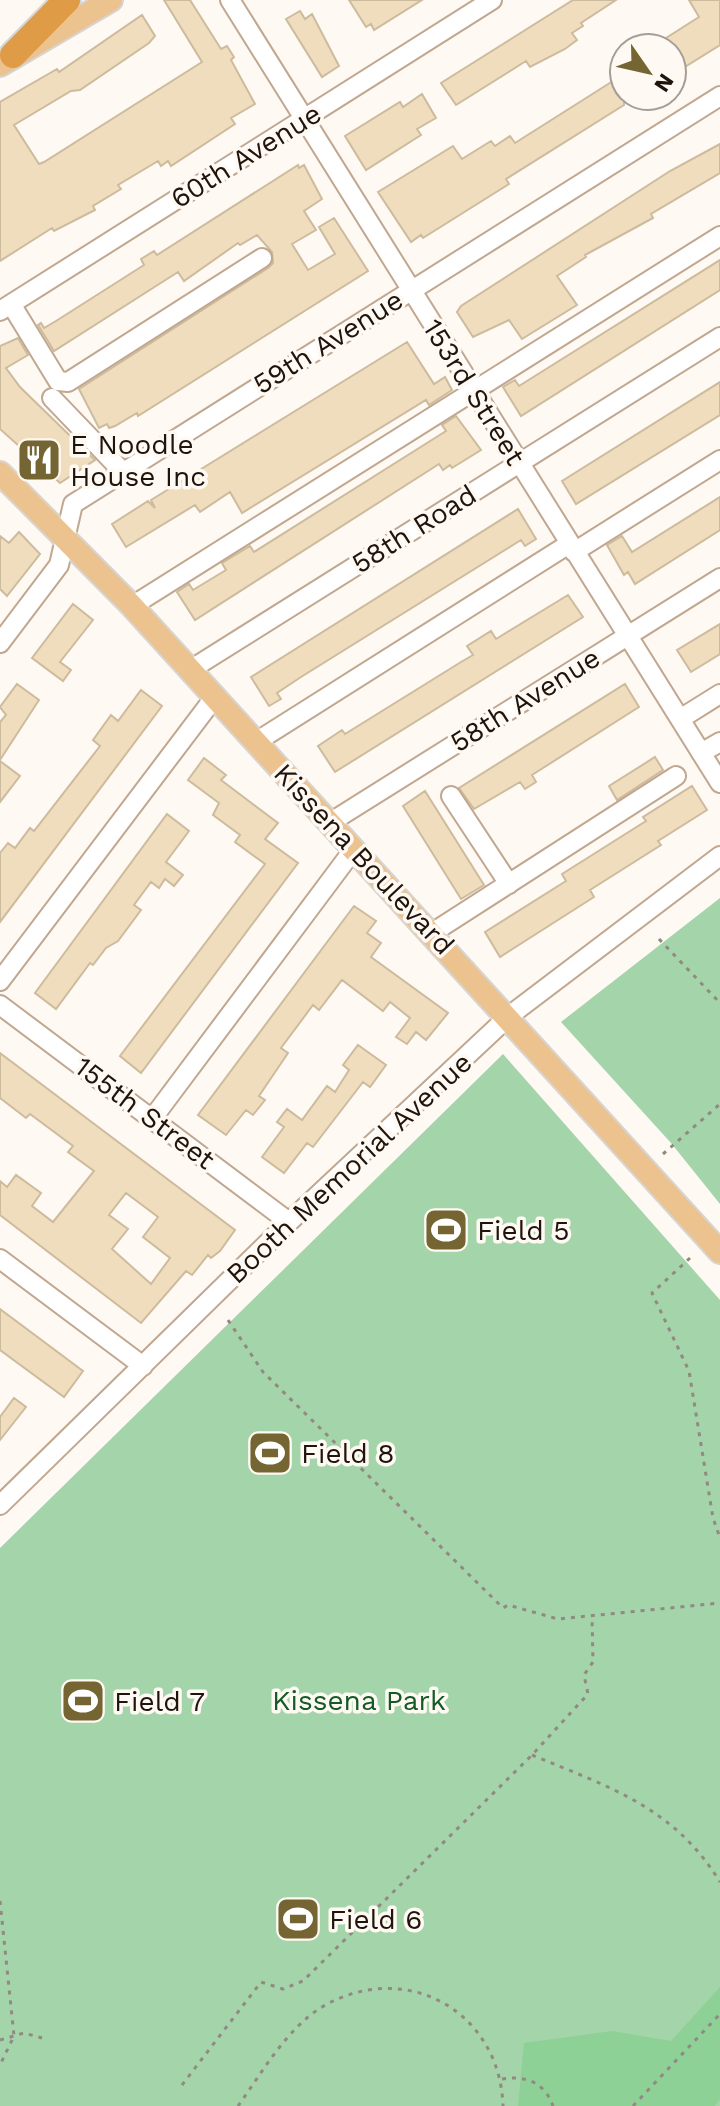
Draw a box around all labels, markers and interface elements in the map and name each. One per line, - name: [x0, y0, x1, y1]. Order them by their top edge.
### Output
- north arrow: [608, 32, 688, 112]
- text: N: [649, 69, 679, 97]
- street label: 60th Avenue: [165, 97, 327, 215]
- street label: 59th Avenue: [247, 283, 409, 401]
- street label: 153rd Street: [416, 313, 532, 471]
- place label: E Noodle House Inc: [70, 428, 206, 493]
- restaurant icon: E Noodle House Inc: [15, 436, 63, 484]
- street label: 58th Road: [346, 478, 482, 580]
- street label: 58th Avenue: [444, 641, 606, 759]
- street label: Kissena Boulevard: [267, 757, 461, 961]
- street label: Booth Memorial Avenue: [220, 1046, 478, 1290]
- street label: 155th Street: [69, 1050, 222, 1176]
- sports icon: Field 5: [422, 1206, 470, 1254]
- place label: Field 5: [477, 1214, 570, 1247]
- sports icon: Field 8: [246, 1429, 294, 1477]
- place label: Field 8: [301, 1437, 395, 1470]
- sports icon: Field 7: [59, 1677, 107, 1725]
- park label: Kissena Park: [272, 1684, 446, 1717]
- place label: Field 7: [114, 1685, 205, 1718]
- sports icon: Field 6: [274, 1895, 322, 1943]
- place label: Field 6: [329, 1903, 422, 1936]

